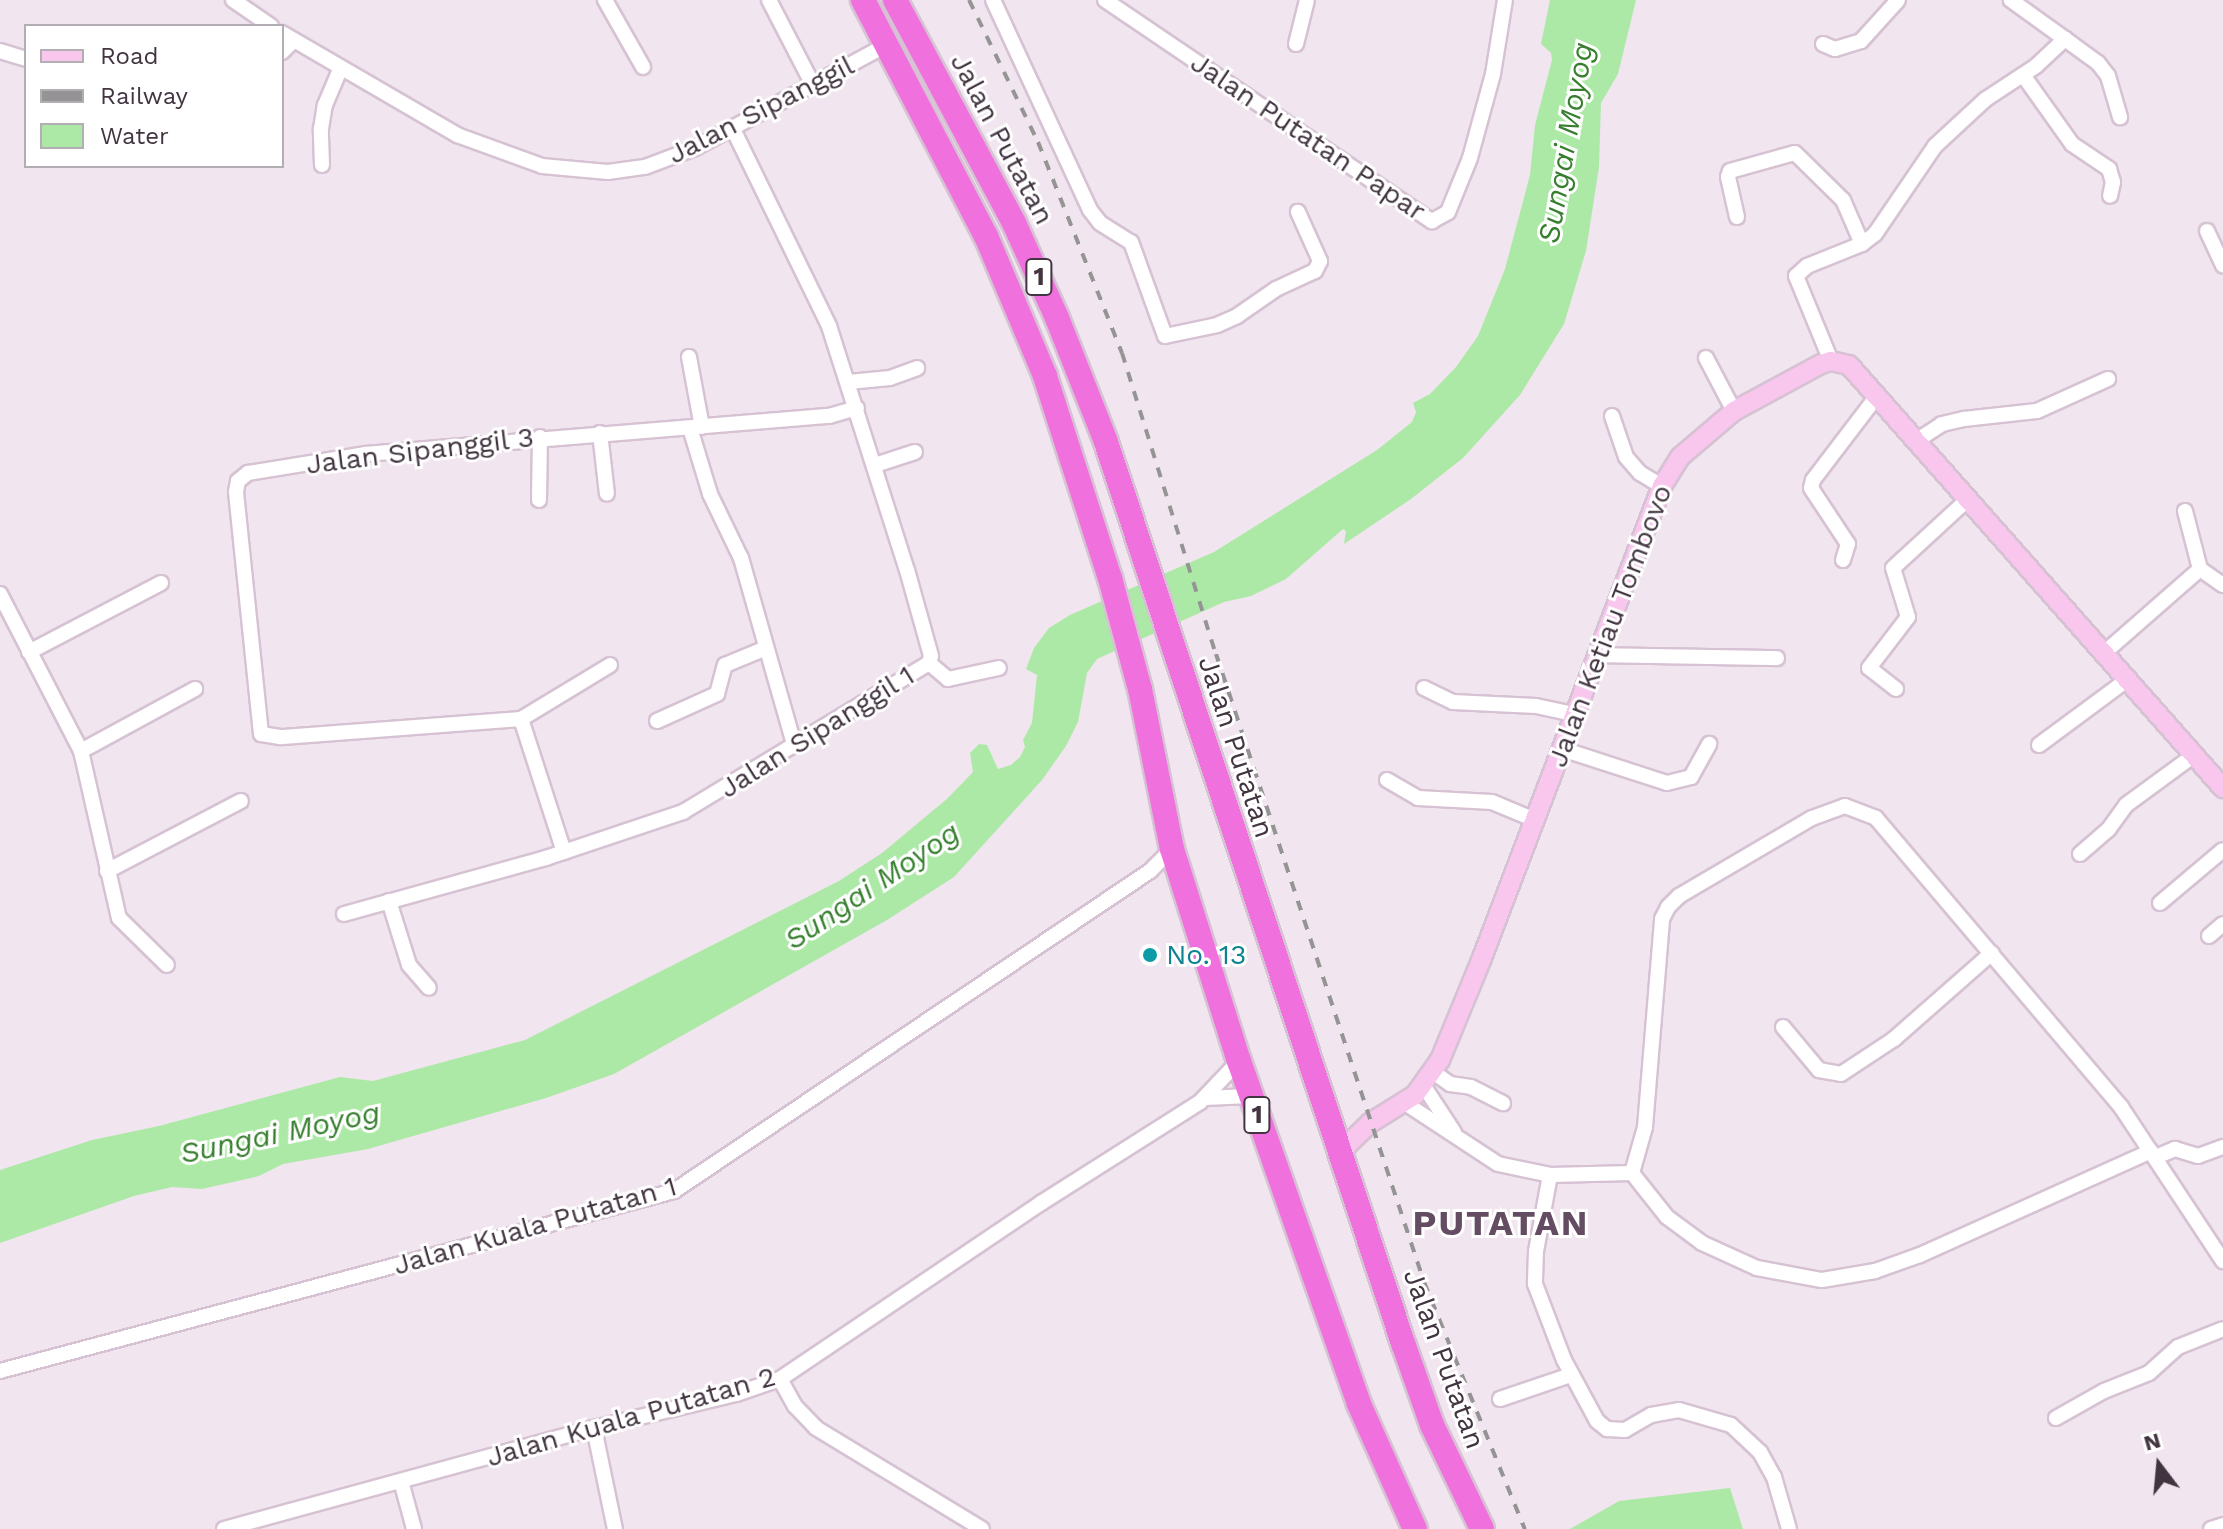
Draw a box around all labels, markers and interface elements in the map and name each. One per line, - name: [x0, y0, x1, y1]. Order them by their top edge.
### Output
- legend: [24, 24, 284, 168]
- water label: Sungai Moyog: [1531, 40, 1601, 246]
- text: Road: [100, 42, 159, 70]
- street label: Jalan Putatan Papar: [1184, 46, 1432, 228]
- street label: Jalan Putatan: [943, 48, 1061, 230]
- street label: Jalan Sipanggil: [662, 49, 860, 171]
- text: Railway: [100, 82, 188, 110]
- text: Water: [100, 122, 169, 150]
- road number: 1: [1025, 255, 1053, 299]
- street label: Jalan Sipanggil 3: [304, 420, 536, 482]
- street label: Jalan Ketiau Tombovo: [1541, 480, 1679, 772]
- street label: Jalan Putatan: [1191, 652, 1281, 842]
- street label: Jalan Sipanggil 1: [713, 658, 921, 806]
- water label: Sungai Moyog: [778, 814, 966, 958]
- place label: No. 13: [1166, 938, 1247, 972]
- marker: No. 13: [1141, 946, 1159, 964]
- road number: 1: [1243, 1093, 1271, 1137]
- water label: Sungai Moyog: [177, 1094, 383, 1172]
- street label: Jalan Kuala Putatan 1: [389, 1169, 681, 1283]
- district label: PUTATAN: [1412, 1202, 1590, 1246]
- street label: Jalan Putatan: [1396, 1265, 1492, 1453]
- street label: Jalan Kuala Putatan 2: [482, 1360, 780, 1474]
- north arrow: [2119, 1425, 2199, 1505]
- text: N: [2141, 1427, 2164, 1456]

